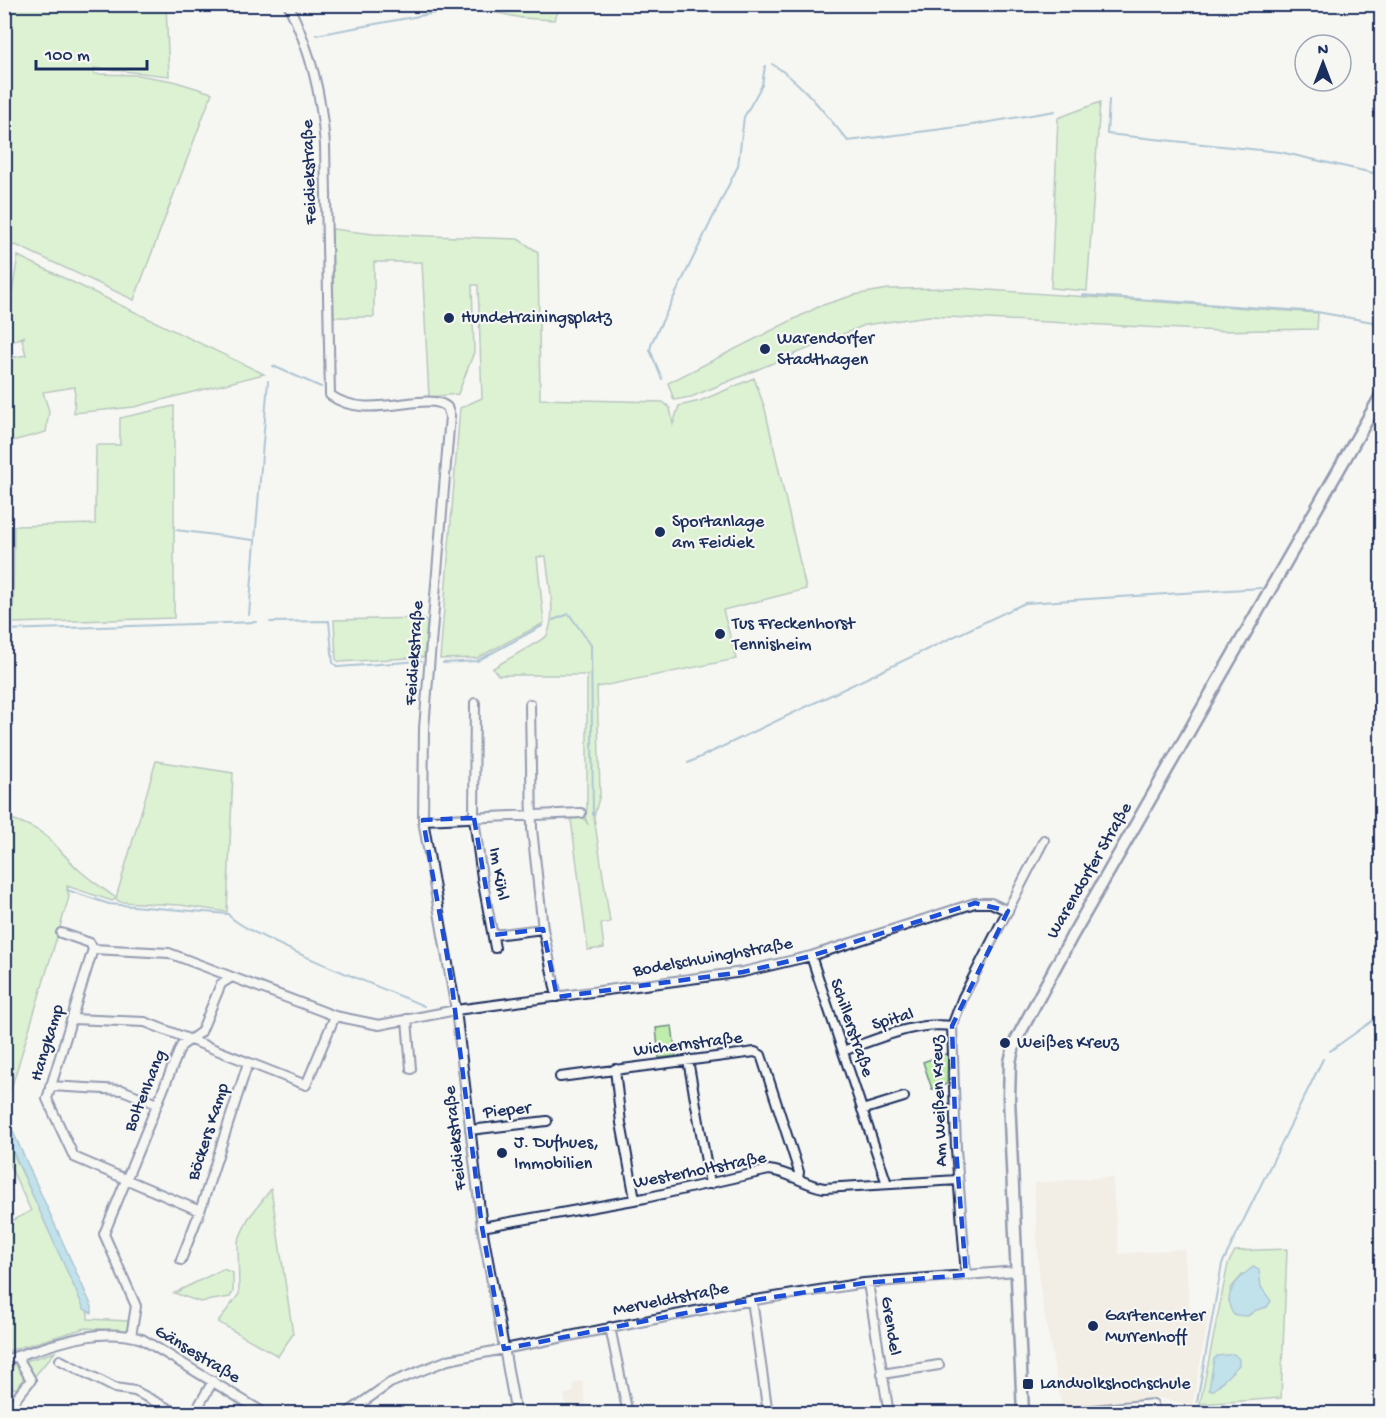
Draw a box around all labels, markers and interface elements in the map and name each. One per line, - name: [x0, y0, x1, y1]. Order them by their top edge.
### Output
- scale bar: [36, 33, 147, 71]
- north arrow: [1293, 33, 1353, 93]
- text: N: [1318, 42, 1329, 61]
- text: 100 m: [44, 46, 90, 67]
- street label: Feidiekstraße: [298, 119, 322, 226]
- place label: Hundetrainingsplatz: [461, 308, 613, 329]
- marker: Hundetrainingsplatz: [442, 311, 456, 325]
- place label: Warendorfer Stadthagen: [777, 329, 876, 371]
- marker: Warendorfer Stadthagen: [758, 342, 772, 356]
- place label: Sportanlage am Feidiek: [672, 512, 765, 554]
- marker: Sportanlage am Feidiek: [653, 525, 667, 539]
- street label: Feidiekstraße: [401, 599, 429, 707]
- place label: Tus Freckenhorst Tennisheim: [731, 614, 856, 656]
- marker: Tus Freckenhorst Tennisheim: [713, 627, 727, 641]
- street label: Warendorfer Straße: [1043, 799, 1138, 943]
- street label: Im Kühl: [483, 846, 513, 902]
- street label: Bodelschwinghstraße: [631, 934, 795, 983]
- street label: Schillerstraße: [824, 976, 878, 1080]
- street label: Hangkamp: [26, 1002, 70, 1084]
- street label: Spital: [870, 1004, 916, 1036]
- street label: Wichernstraße: [632, 1028, 744, 1062]
- place label: Weißes Kreuz: [1017, 1033, 1120, 1054]
- street label: Am Weißen Kreuz: [927, 1034, 953, 1167]
- marker: Weißes Kreuz: [998, 1036, 1012, 1050]
- street label: Boltenhang: [120, 1047, 172, 1136]
- street label: Böckers Kamp: [183, 1081, 235, 1184]
- street label: Feidiekstraße: [440, 1084, 472, 1192]
- street label: Pieper: [481, 1098, 533, 1124]
- place label: J. Dufhues, Immobilien: [514, 1133, 599, 1175]
- marker: J. Dufhues, Immobilien: [495, 1146, 509, 1160]
- street label: Westerholtstraße: [632, 1148, 769, 1194]
- street label: Merveldtstraße: [611, 1278, 732, 1322]
- street label: Grendel: [875, 1295, 905, 1357]
- place label: Gartencenter Murrenhoff: [1105, 1306, 1207, 1348]
- marker: Gartencenter Murrenhoff: [1086, 1319, 1100, 1333]
- street label: Gänsestraße: [150, 1321, 244, 1389]
- place label: Landvolkshochschule: [1040, 1374, 1191, 1395]
- marker: Landvolkshochschule: [1021, 1377, 1035, 1391]

